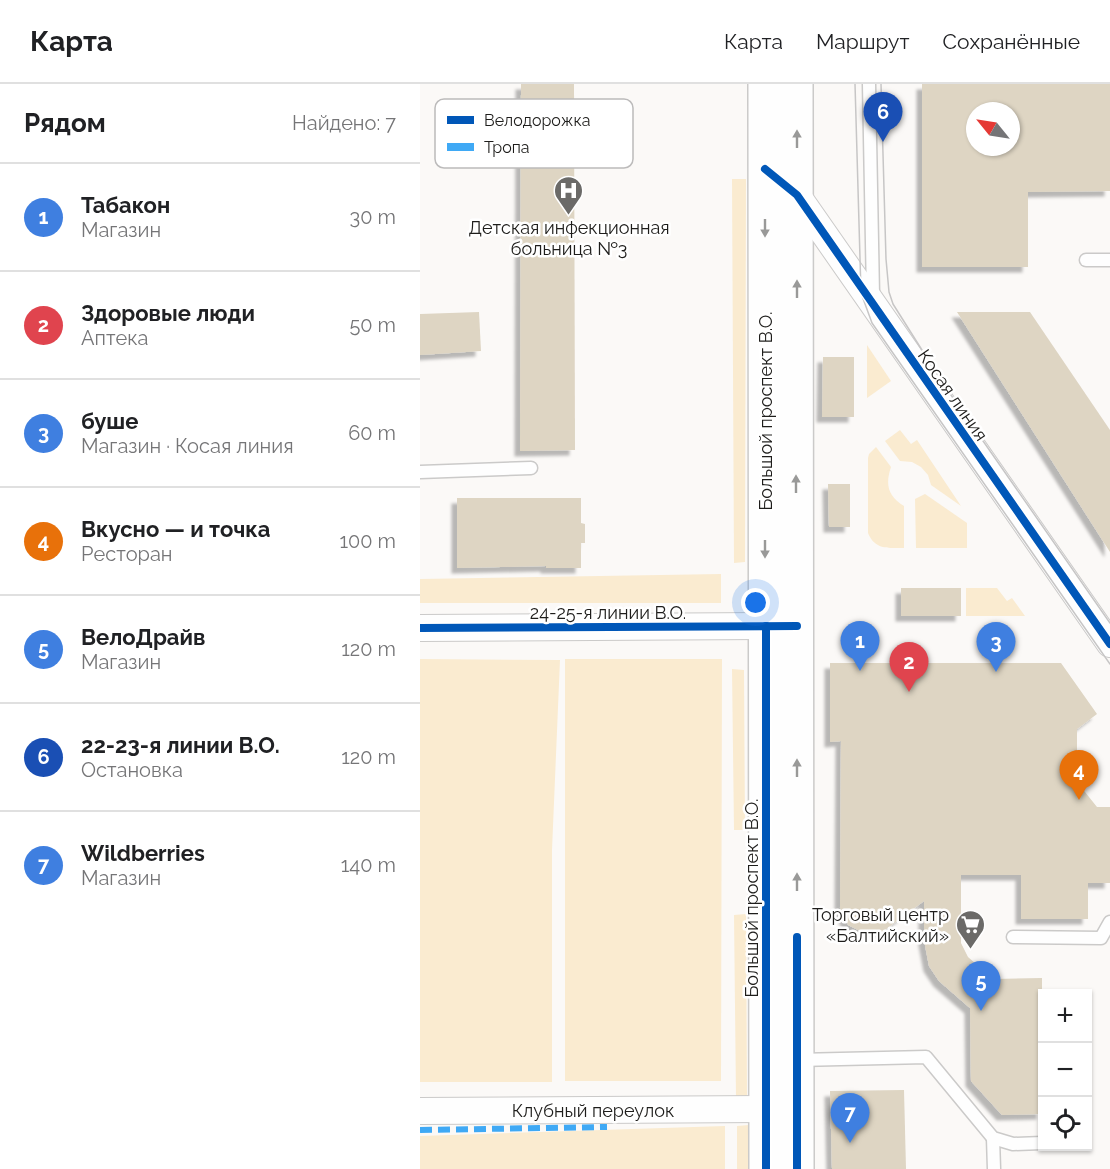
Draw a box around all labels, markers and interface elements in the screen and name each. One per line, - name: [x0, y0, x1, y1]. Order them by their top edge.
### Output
- text: Карта: [30, 25, 113, 58]
- text: Карта: [724, 29, 783, 54]
- text: Маршрут: [816, 29, 909, 54]
- text: Сохранённые: [942, 29, 1080, 54]
- pin: 6: [864, 92, 902, 142]
- legend: [435, 99, 633, 168]
- north arrow: [966, 102, 1020, 156]
- text: Рядом: [24, 108, 106, 138]
- text: Найдено: 7: [292, 111, 396, 135]
- text: Велодорожка: [484, 111, 591, 130]
- one-way arrow: [792, 130, 801, 149]
- text: Тропа: [484, 138, 530, 157]
- hospital icon: Детская инфекционная больница №3: [553, 174, 585, 216]
- text: Табакон: [81, 192, 170, 218]
- text: 1: [39, 205, 48, 229]
- text: 30 m: [350, 205, 396, 229]
- place label: Детская инфекционная больница №3: [468, 217, 670, 259]
- text: Магазин: [81, 218, 161, 242]
- one-way arrow: [760, 218, 770, 237]
- one-way arrow: [792, 279, 802, 298]
- text: Здоровые люди: [81, 300, 255, 326]
- street label: Большой проспект В.О.: [755, 312, 776, 510]
- text: 2: [38, 313, 49, 337]
- text: 50 m: [349, 313, 396, 337]
- text: Аптека: [81, 326, 148, 350]
- street label: Косая линия: [914, 345, 992, 445]
- text: буше: [81, 408, 138, 434]
- text: 3: [38, 421, 49, 445]
- text: 60 m: [348, 421, 396, 445]
- text: Магазин · Косая линия: [81, 434, 294, 458]
- one-way arrow: [791, 474, 801, 493]
- text: Вкусно — и точка: [81, 516, 270, 542]
- text: 4: [38, 529, 49, 553]
- text: 100 m: [339, 529, 396, 553]
- one-way arrow: [760, 539, 770, 558]
- text: Ресторан: [81, 542, 173, 566]
- your location: [741, 588, 770, 617]
- street label: 24-25-я линии В.О.: [530, 602, 686, 623]
- pin: 1: [840, 622, 880, 671]
- pin: 3: [976, 622, 1016, 672]
- text: ВелоДрайв: [81, 624, 205, 650]
- text: 5: [38, 637, 49, 661]
- text: 120 m: [341, 637, 396, 661]
- pin: 2: [890, 642, 928, 692]
- text: Магазин: [81, 650, 161, 674]
- text: 22-23-я линии В.О.: [81, 732, 280, 758]
- text: 6: [37, 745, 50, 769]
- text: 120 m: [341, 745, 396, 769]
- pin: 4: [1060, 750, 1098, 800]
- text: Остановка: [81, 758, 183, 782]
- one-way arrow: [792, 759, 802, 778]
- street label: Большой проспект В.О.: [741, 799, 762, 997]
- text: Wildberries: [81, 840, 205, 866]
- text: 7: [38, 853, 49, 877]
- text: 140 m: [341, 853, 396, 877]
- text: Магазин: [81, 866, 161, 890]
- one-way arrow: [792, 872, 802, 891]
- place label: Торговый центр «Балтийский»: [812, 904, 949, 946]
- supermarket icon: Торговый центр «Балтийский»: [954, 908, 986, 950]
- pin: 5: [962, 962, 1000, 1011]
- map controls: [1038, 989, 1092, 1151]
- button: +: [1038, 989, 1092, 1043]
- button: −: [1038, 1043, 1092, 1097]
- pin: 7: [830, 1094, 870, 1143]
- button: locate: [1038, 1097, 1092, 1151]
- street label: Клубный переулок: [512, 1100, 674, 1121]

